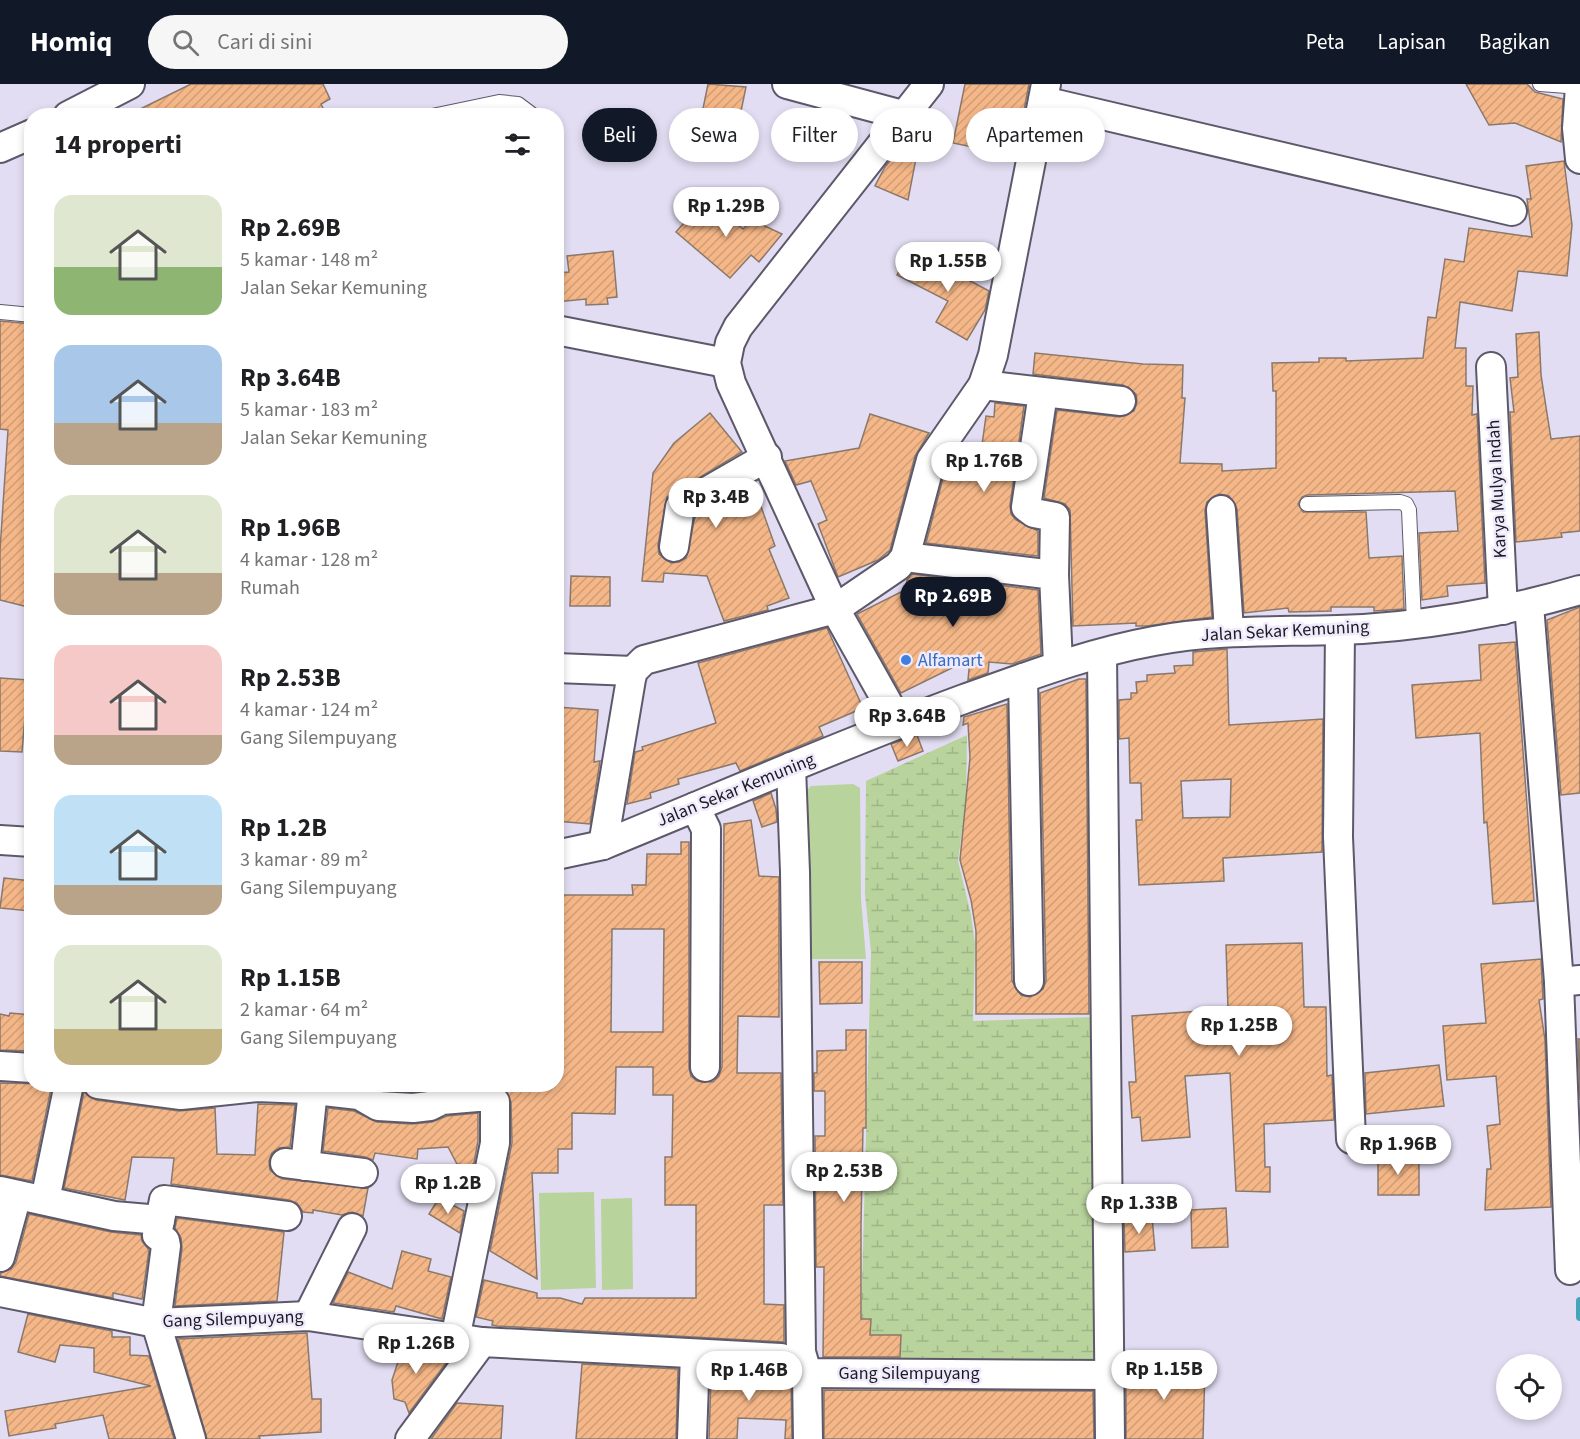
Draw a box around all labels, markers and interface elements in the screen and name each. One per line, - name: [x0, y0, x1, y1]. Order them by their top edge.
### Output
- search box: [148, 15, 568, 69]
- text: Homiq: [30, 22, 112, 62]
- icon: search: [169, 26, 202, 59]
- text: Cari di sini: [217, 26, 312, 58]
- text: Peta: [1306, 27, 1345, 57]
- text: Lapisan: [1378, 27, 1446, 57]
- text: Bagikan: [1479, 27, 1550, 57]
- chip: Beli: [582, 108, 657, 162]
- chip: Sewa: [669, 108, 759, 162]
- chip: Filter: [771, 108, 858, 162]
- chip: Baru: [870, 108, 954, 162]
- chip: Apartemen: [966, 108, 1105, 162]
- text: 14 properti: [54, 126, 182, 163]
- icon: filters: [501, 128, 534, 161]
- pin: Rp 1.29B: [664, 187, 788, 238]
- text: Rp 1.29B: [687, 192, 765, 220]
- text: Rp 2.69B: [240, 209, 341, 246]
- icon: home: [102, 219, 174, 291]
- pin: Rp 1.55B: [886, 242, 1010, 293]
- text: 5 kamar · 148 m²: [240, 246, 378, 274]
- text: Rp 1.55B: [909, 247, 987, 275]
- text: Jalan Sekar Kemuning: [240, 274, 427, 302]
- text: Rp 3.64B: [240, 359, 341, 396]
- icon: home: [102, 369, 174, 441]
- text: 5 kamar · 183 m²: [240, 396, 378, 424]
- street label: Karya Mulya Indah: [1481, 419, 1513, 559]
- text: Jalan Sekar Kemuning: [240, 424, 427, 452]
- pin: Rp 1.76B: [922, 442, 1046, 493]
- text: Rp 1.76B: [945, 447, 1023, 475]
- pin: Rp 3.4B: [661, 478, 771, 529]
- text: Rp 3.4B: [683, 483, 749, 511]
- text: Rp 1.96B: [240, 509, 341, 546]
- icon: home: [102, 519, 174, 591]
- text: 4 kamar · 128 m²: [240, 546, 378, 574]
- text: Rumah: [240, 574, 300, 602]
- pin: Rp 2.69B: [891, 577, 1015, 628]
- text: Rp 2.69B: [914, 582, 992, 610]
- street label: Jalan Sekar Kemuning: [1200, 614, 1370, 648]
- place label: Alfamart: [918, 648, 983, 673]
- marker: Alfamart: [899, 653, 913, 667]
- text: Rp 2.53B: [240, 659, 341, 696]
- icon: home: [102, 669, 174, 741]
- text: 4 kamar · 124 m²: [240, 696, 378, 724]
- pin: Rp 3.64B: [845, 697, 969, 748]
- text: Rp 3.64B: [868, 702, 946, 730]
- text: Gang Silempuyang: [240, 724, 397, 752]
- street label: Jalan Sekar Kemuning: [653, 747, 819, 833]
- text: Rp 1.2B: [240, 809, 327, 846]
- icon: home: [102, 819, 174, 891]
- text: 3 kamar · 89 m²: [240, 846, 368, 874]
- text: Gang Silempuyang: [240, 874, 397, 902]
- text: Rp 1.15B: [240, 959, 341, 996]
- icon: home: [102, 969, 174, 1041]
- text: 2 kamar · 64 m²: [240, 996, 368, 1024]
- pin: Rp 1.25B: [1177, 1006, 1301, 1057]
- text: Rp 1.25B: [1200, 1011, 1278, 1039]
- text: Gang Silempuyang: [240, 1024, 397, 1052]
- pin: Rp 1.96B: [1336, 1125, 1460, 1176]
- text: Rp 1.96B: [1359, 1130, 1437, 1158]
- pin: Rp 2.53B: [782, 1152, 906, 1203]
- text: Rp 2.53B: [805, 1157, 883, 1185]
- pin: Rp 1.2B: [393, 1164, 503, 1215]
- text: Rp 1.2B: [415, 1169, 481, 1197]
- pin: Rp 1.33B: [1077, 1184, 1201, 1235]
- text: Rp 1.33B: [1100, 1189, 1178, 1217]
- street label: Gang Silempuyang: [162, 1304, 304, 1334]
- pin: Rp 1.26B: [354, 1324, 478, 1375]
- text: Rp 1.26B: [377, 1329, 455, 1357]
- pin: Rp 1.15B: [1102, 1350, 1226, 1401]
- pin: Rp 1.46B: [687, 1351, 811, 1402]
- map controls: [1496, 1354, 1562, 1420]
- button: locate: [1496, 1354, 1562, 1420]
- text: Rp 1.15B: [1125, 1355, 1203, 1383]
- text: Rp 1.46B: [710, 1356, 788, 1384]
- street label: Gang Silempuyang: [839, 1361, 980, 1386]

